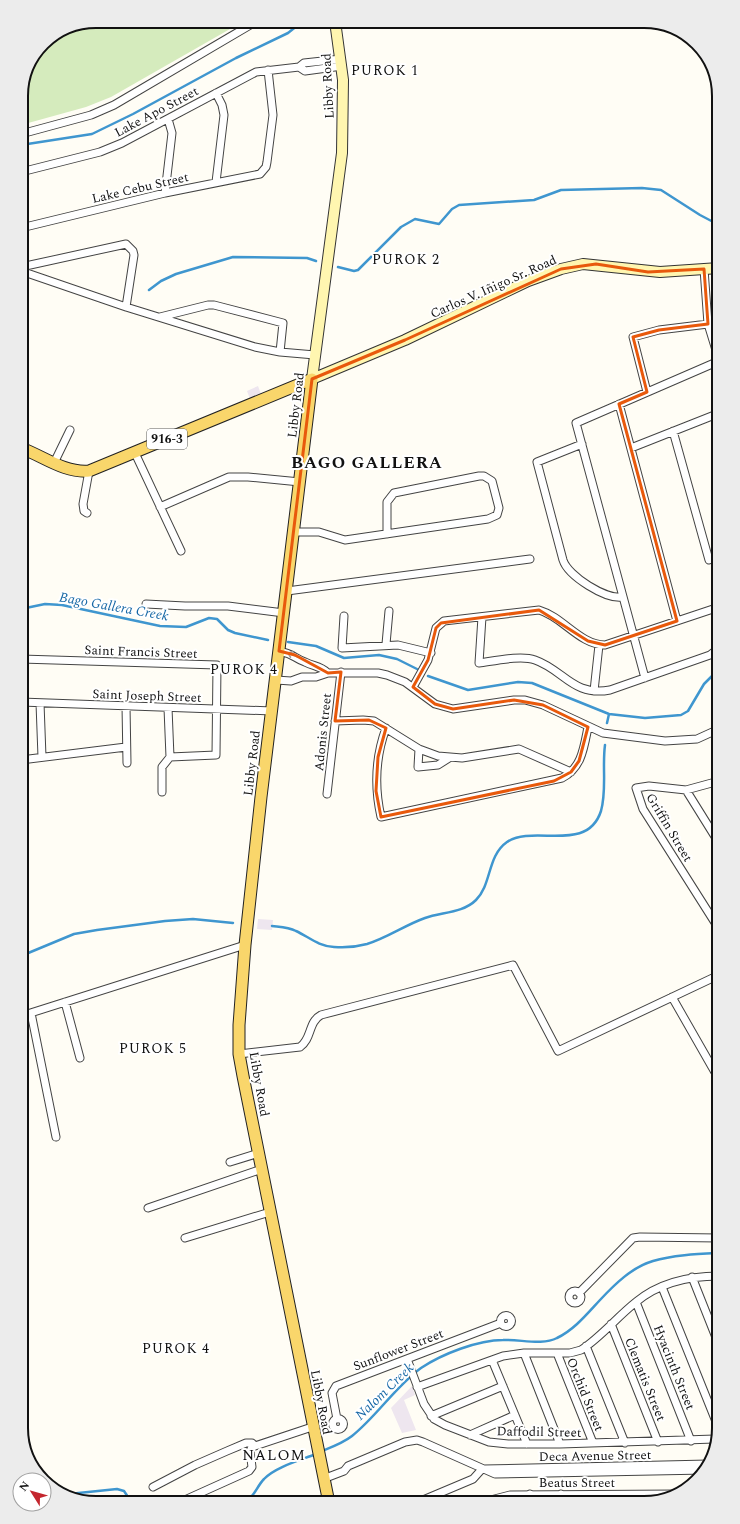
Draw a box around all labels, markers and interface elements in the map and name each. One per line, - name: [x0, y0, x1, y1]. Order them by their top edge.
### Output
- street label: Libby Road: [316, 53, 340, 119]
- district label: PUROK 1: [351, 60, 419, 81]
- street label: Lake Apo Street: [111, 81, 202, 142]
- street label: Lake Cebu Street: [90, 167, 191, 209]
- district label: PUROK 2: [372, 249, 440, 270]
- street label: Carlos V. Iñigo Sr. Road: [427, 250, 560, 324]
- street label: Libby Road: [282, 371, 310, 439]
- road number: 916-3: [147, 429, 187, 449]
- district label: BAGO GALLERA: [291, 450, 443, 476]
- water label: Bago Gallera Creek: [58, 587, 171, 627]
- street label: Saint Francis Street: [84, 640, 198, 664]
- one-way arrow: [287, 651, 299, 659]
- district label: PUROK 4: [210, 659, 278, 680]
- street label: Saint Joseph Street: [92, 684, 202, 708]
- street label: Adonis Street: [309, 692, 337, 772]
- street label: Libby Road: [238, 729, 266, 797]
- street label: Griffin Street: [641, 789, 698, 866]
- district label: PUROK 5: [119, 1038, 187, 1059]
- street label: Libby Road: [243, 1050, 275, 1118]
- street label: Hyacinth Street: [648, 1322, 700, 1413]
- street label: Sunflower Street: [350, 1323, 447, 1376]
- street label: Clematis Street: [619, 1335, 671, 1425]
- district label: PUROK 4: [142, 1338, 210, 1359]
- street label: Orchid Street: [561, 1354, 609, 1435]
- water label: Nalom Creek: [350, 1357, 419, 1425]
- street label: Libby Road: [305, 1368, 337, 1436]
- street label: Daffodil Street: [496, 1421, 582, 1443]
- district label: NALOM: [242, 1444, 306, 1467]
- street label: Deca Avenue Street: [539, 1445, 652, 1467]
- north arrow: [12, 1472, 52, 1512]
- street label: Beatus Street: [539, 1473, 616, 1493]
- text: N: [15, 1478, 34, 1495]

